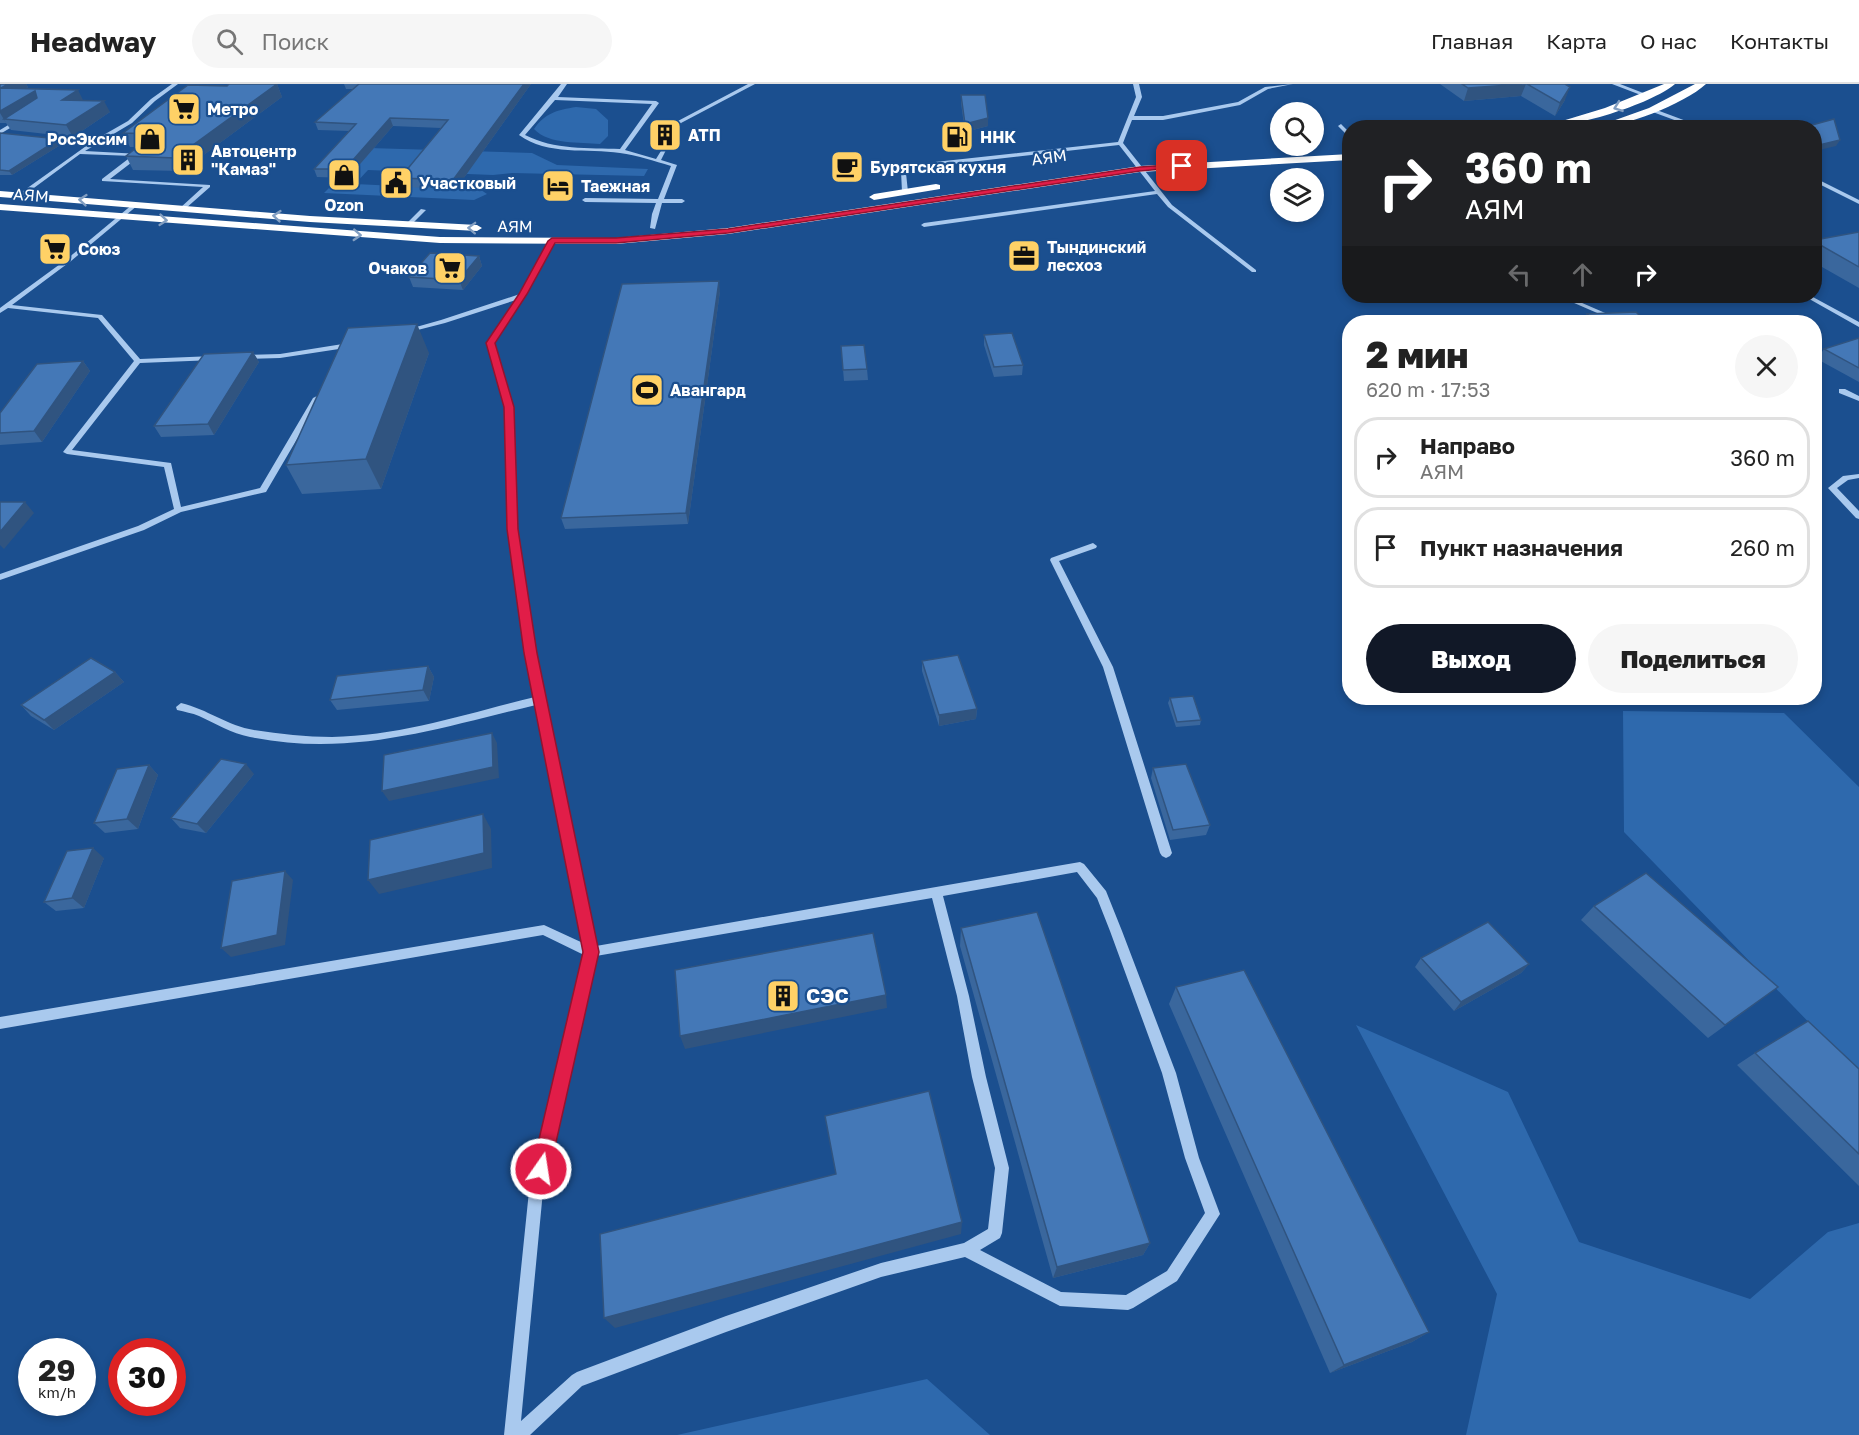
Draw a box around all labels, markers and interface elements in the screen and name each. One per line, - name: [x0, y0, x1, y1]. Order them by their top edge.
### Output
- search box: [192, 14, 612, 68]
- text: Headway: [30, 25, 156, 58]
- icon: search: [213, 25, 246, 58]
- text: Поиск: [261, 28, 329, 55]
- text: Главная: [1431, 28, 1513, 54]
- text: Карта: [1546, 28, 1607, 54]
- text: О нас: [1640, 28, 1697, 54]
- text: Контакты: [1730, 28, 1829, 54]
- supermarket icon: Метро: [166, 91, 202, 127]
- place label: Метро: [207, 99, 259, 119]
- one-way arrow: [1613, 100, 1624, 113]
- map controls: [1270, 102, 1324, 222]
- button: search: [1270, 102, 1324, 156]
- building icon: АТП: [647, 117, 683, 153]
- fuel station icon: ННК: [939, 119, 975, 155]
- shop icon: РосЭксим: [132, 121, 168, 157]
- place label: АТП: [688, 125, 721, 145]
- place label: ННК: [980, 127, 1016, 147]
- place label: РосЭксим: [47, 129, 127, 149]
- pin: [1156, 140, 1207, 191]
- place label: Автоцентр "Камаз": [211, 141, 297, 179]
- building icon: Автоцентр "Камаз": [170, 142, 206, 178]
- text: 360 m: [1465, 142, 1592, 192]
- icon: right: [1366, 144, 1444, 222]
- street label: АЯМ: [1030, 145, 1068, 169]
- cafe icon: Бурятская кухня: [829, 149, 865, 185]
- icon: arrive: [1165, 149, 1198, 182]
- shop icon: Ozon: [326, 157, 362, 193]
- place label: Бурятская кухня: [870, 157, 1006, 177]
- public building icon: Участковый: [378, 165, 414, 201]
- hotel icon: Таежная: [540, 168, 576, 204]
- button: layers: [1270, 168, 1324, 222]
- place label: Участковый: [419, 173, 516, 193]
- place label: Таежная: [581, 176, 650, 196]
- street label: АЯМ: [12, 183, 50, 207]
- text: АЯМ: [1465, 193, 1525, 225]
- one-way arrow: [78, 194, 87, 207]
- place label: Ozon: [324, 195, 364, 215]
- one-way arrow: [273, 210, 282, 223]
- one-way arrow: [158, 213, 168, 226]
- street label: АЯМ: [497, 216, 533, 236]
- one-way arrow: [467, 222, 476, 234]
- one-way arrow: [353, 228, 362, 241]
- supermarket icon: Союз: [37, 231, 73, 267]
- place label: Тындинский лесхоз: [1047, 237, 1146, 275]
- office icon: Тындинский лесхоз: [1006, 238, 1042, 274]
- place label: Союз: [78, 239, 121, 259]
- supermarket icon: Очаков: [432, 250, 468, 286]
- place label: Очаков: [368, 258, 427, 278]
- icon: left: [1503, 258, 1536, 291]
- icon: ahead: [1566, 258, 1599, 291]
- icon: right: [1629, 258, 1662, 291]
- text: 2 мин: [1366, 333, 1468, 376]
- button: close: [1735, 335, 1798, 398]
- sports icon: Авангард: [629, 372, 665, 408]
- text: 620 m · 17:53: [1366, 377, 1490, 401]
- place label: Авангард: [670, 380, 746, 400]
- text: Направо: [1420, 432, 1515, 459]
- icon: right: [1369, 441, 1402, 474]
- text: 360 m: [1730, 444, 1795, 471]
- text: АЯМ: [1420, 459, 1464, 483]
- icon: arrive: [1369, 531, 1402, 564]
- text: Пункт назначения: [1420, 534, 1623, 561]
- text: 260 m: [1730, 534, 1795, 561]
- button: Выход: [1366, 624, 1576, 693]
- button: Поделиться: [1588, 624, 1798, 693]
- building icon: СЭС: [765, 978, 801, 1014]
- place label: СЭС: [806, 983, 849, 1007]
- position arrow: [509, 1137, 573, 1201]
- speed limit sign: 30: [108, 1338, 186, 1416]
- text: 29: [38, 1352, 76, 1388]
- text: km/h: [38, 1383, 76, 1401]

